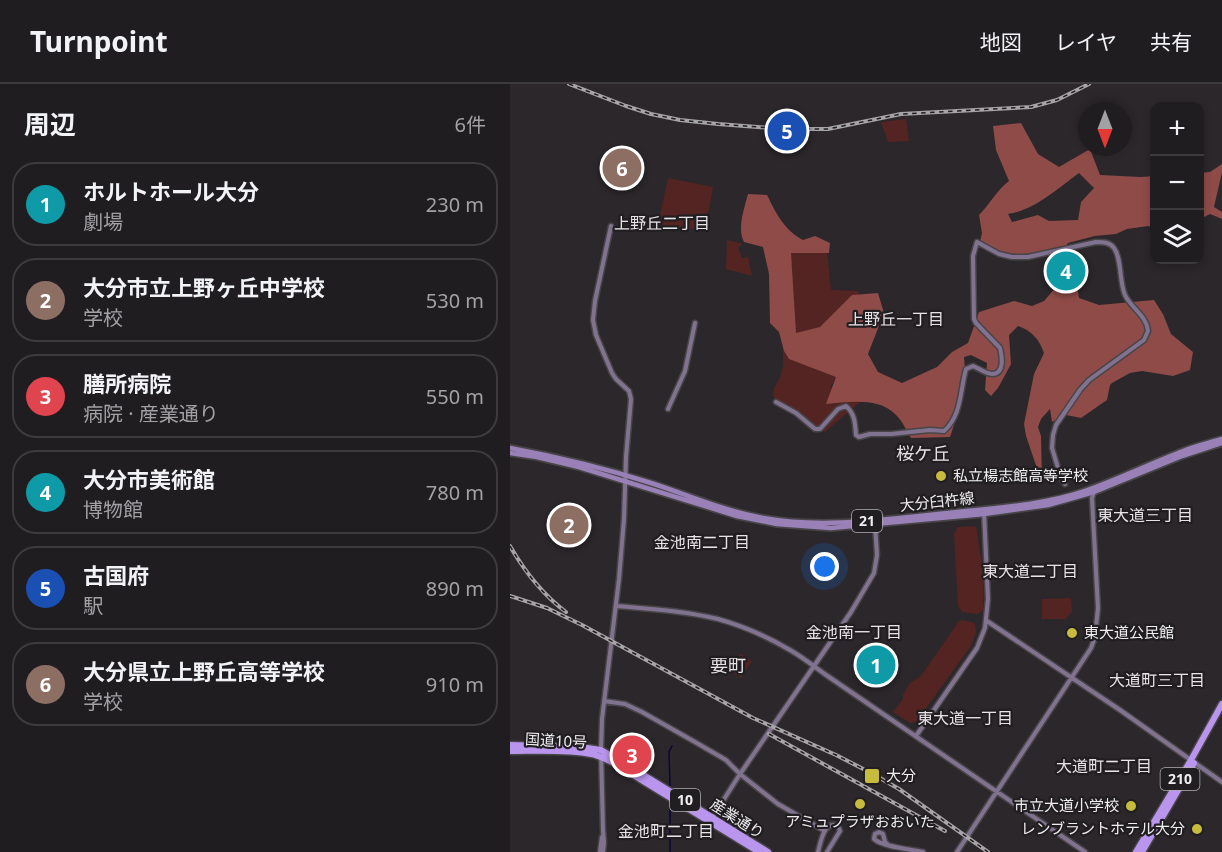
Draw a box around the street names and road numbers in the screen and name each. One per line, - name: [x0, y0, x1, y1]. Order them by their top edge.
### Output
- street label: 大分臼杵線: [899, 487, 975, 515]
- road number: 21: [852, 510, 882, 532]
- street label: 国道10号: [524, 728, 588, 752]
- road number: 210: [1160, 768, 1200, 790]
- road number: 10: [670, 789, 700, 811]
- street label: 産業通り: [707, 794, 768, 843]

